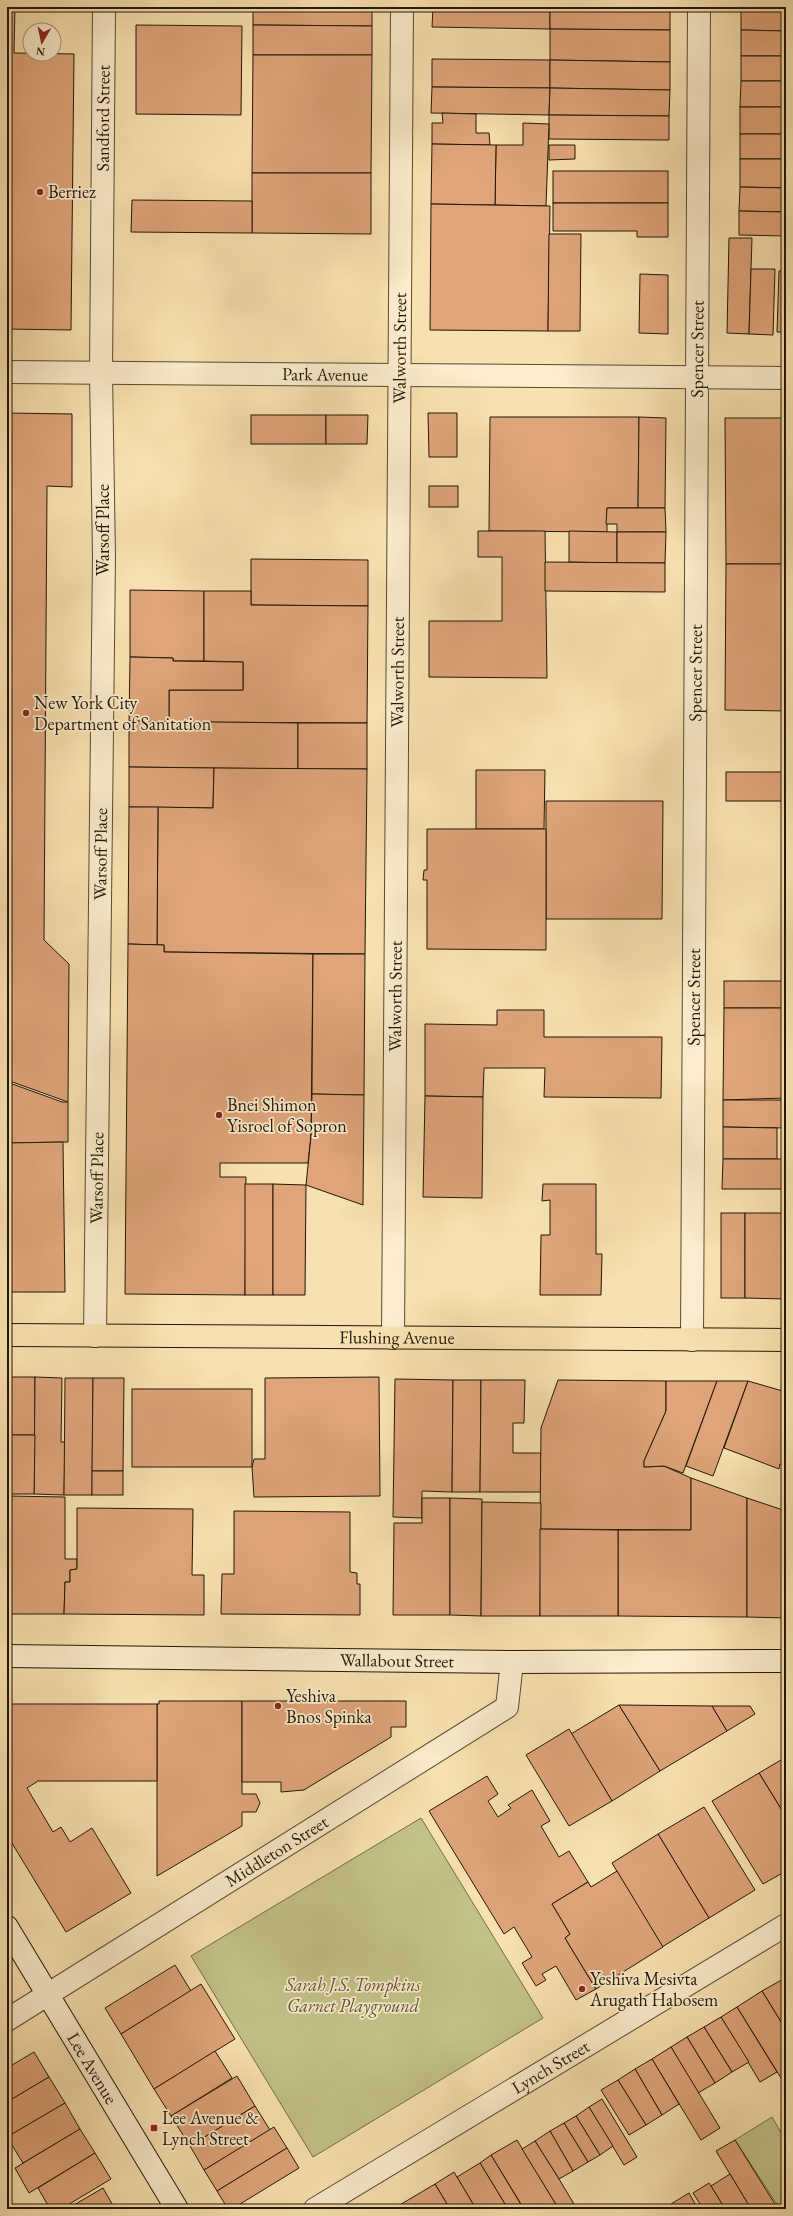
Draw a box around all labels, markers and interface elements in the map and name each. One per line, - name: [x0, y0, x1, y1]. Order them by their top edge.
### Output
- north arrow: [22, 22, 62, 62]
- text: N: [35, 44, 46, 59]
- street label: Sandford Street: [91, 64, 115, 172]
- place label: Berriez: [48, 180, 96, 203]
- marker: Berriez: [35, 187, 45, 197]
- street label: Walworth Street: [387, 292, 411, 404]
- street label: Spencer Street: [685, 300, 708, 398]
- street label: Park Avenue: [282, 362, 368, 386]
- street label: Warsoff Place: [91, 484, 114, 576]
- street label: Walworth Street: [385, 616, 409, 728]
- street label: Spencer Street: [683, 624, 707, 722]
- place label: New York City Department of Sanitation: [34, 691, 212, 735]
- marker: New York City Department of Sanitation: [21, 708, 31, 718]
- street label: Warsoff Place: [88, 808, 112, 900]
- street label: Walworth Street: [383, 940, 407, 1052]
- street label: Spencer Street: [682, 948, 705, 1046]
- place label: Bnei Shimon Yisroel of Sopron: [227, 1093, 347, 1137]
- marker: Bnei Shimon Yisroel of Sopron: [214, 1110, 224, 1120]
- street label: Warsoff Place: [84, 1132, 108, 1224]
- street label: Flushing Avenue: [339, 1325, 455, 1349]
- street label: Wallabout Street: [340, 1648, 455, 1672]
- place label: Yeshiva Bnos Spinka: [286, 1684, 372, 1728]
- marker: Yeshiva Bnos Spinka: [273, 1701, 283, 1711]
- street label: Middleton Street: [220, 1810, 332, 1892]
- place label: Yeshiva Mesivta Arugath Habosem: [589, 1967, 718, 2011]
- park label: Sarah J.S. Tompkins Garnet Playground: [284, 1973, 422, 2018]
- marker: Yeshiva Mesivta Arugath Habosem: [577, 1984, 587, 1994]
- street label: Lee Avenue: [62, 2028, 123, 2108]
- street label: Lynch Street: [507, 2034, 594, 2099]
- place label: Lee Avenue & Lynch Street: [162, 2106, 259, 2150]
- marker: Lee Avenue & Lynch Street: [149, 2123, 159, 2133]

